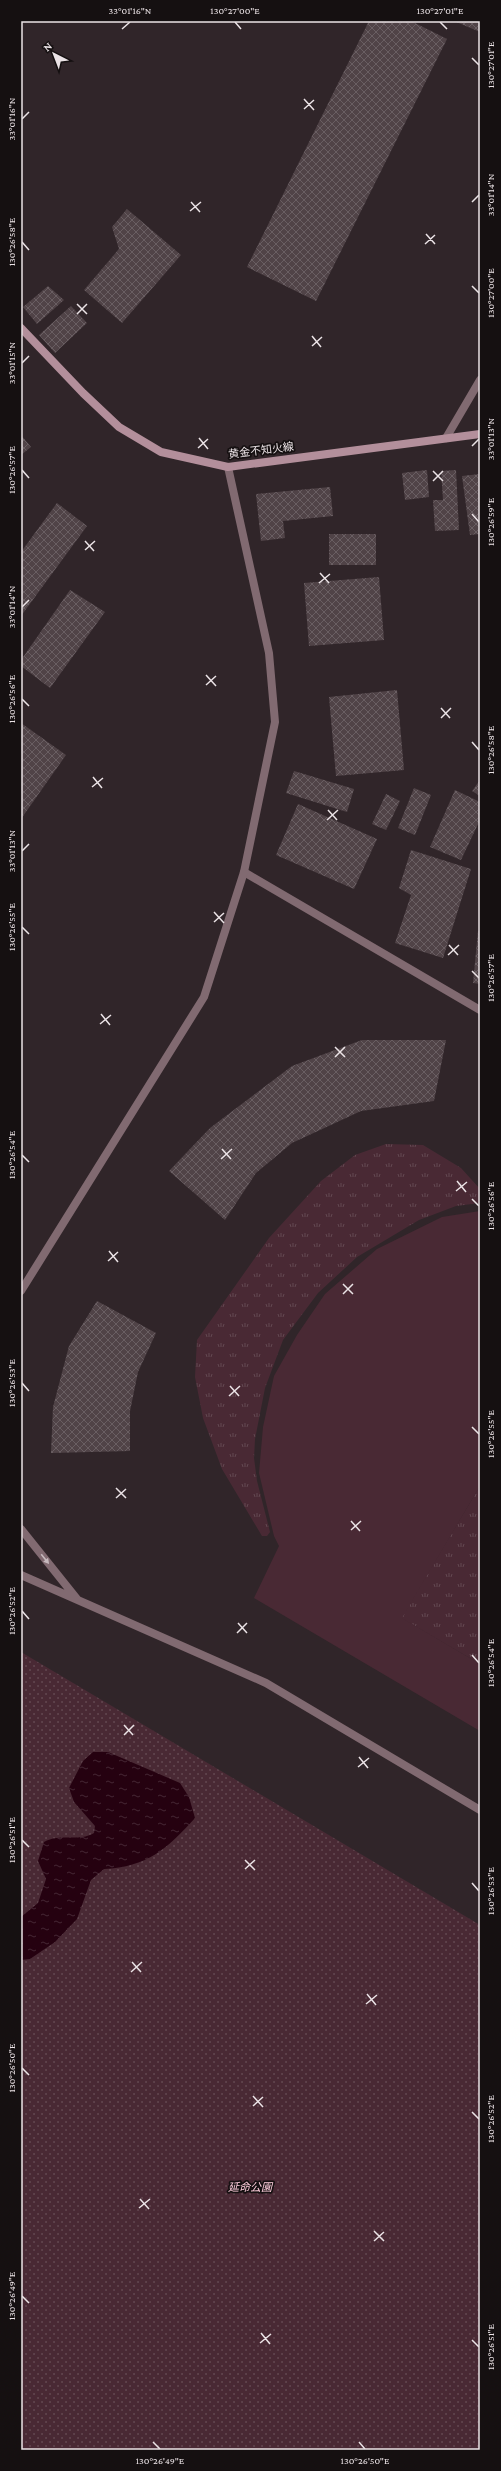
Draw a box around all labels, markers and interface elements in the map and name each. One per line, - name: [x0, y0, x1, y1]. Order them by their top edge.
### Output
- text: 33°01'16"N: [109, 5, 152, 16]
- text: 130°27'00"E: [210, 5, 260, 16]
- text: 130°27'01"E: [417, 5, 464, 16]
- north arrow: [34, 34, 74, 74]
- text: N: [41, 39, 54, 54]
- text: 130°27'01"E: [485, 41, 496, 88]
- text: 33°01'16"N: [6, 97, 17, 140]
- text: 33°01'14"N: [485, 173, 496, 216]
- text: 130°26'58"E: [6, 217, 17, 266]
- text: 130°27'00"E: [485, 268, 496, 318]
- text: 33°01'15"N: [6, 341, 17, 384]
- text: 33°01'13"N: [485, 417, 496, 460]
- street label: 黄金不知火線: [228, 440, 294, 460]
- text: 130°26'57"E: [6, 446, 17, 494]
- text: 130°26'59"E: [485, 497, 496, 546]
- text: 33°01'14"N: [6, 585, 17, 628]
- text: 130°26'56"E: [6, 674, 17, 723]
- text: 130°26'58"E: [485, 725, 496, 774]
- text: 33°01'13"N: [6, 829, 17, 872]
- text: 130°26'55"E: [6, 903, 17, 951]
- text: 130°26'57"E: [485, 954, 496, 1002]
- text: 130°26'54"E: [6, 1130, 17, 1179]
- text: 130°26'56"E: [485, 1181, 496, 1230]
- text: 130°26'53"E: [6, 1359, 17, 1407]
- text: 130°26'55"E: [485, 1410, 496, 1458]
- one-way arrow: [41, 1554, 50, 1565]
- text: 130°26'52"E: [6, 1587, 17, 1635]
- text: 130°26'54"E: [485, 1638, 496, 1687]
- text: 130°26'51"E: [6, 1816, 17, 1863]
- text: 130°26'53"E: [485, 1867, 496, 1915]
- text: 130°26'50"E: [6, 2043, 17, 2092]
- text: 130°26'52"E: [485, 2095, 496, 2143]
- park label: 延命公園: [228, 2181, 274, 2193]
- text: 130°26'49"E: [6, 2271, 17, 2320]
- text: 130°26'51"E: [485, 2323, 496, 2370]
- text: 130°26'49"E: [136, 2455, 185, 2466]
- text: 130°26'50"E: [341, 2455, 390, 2466]

